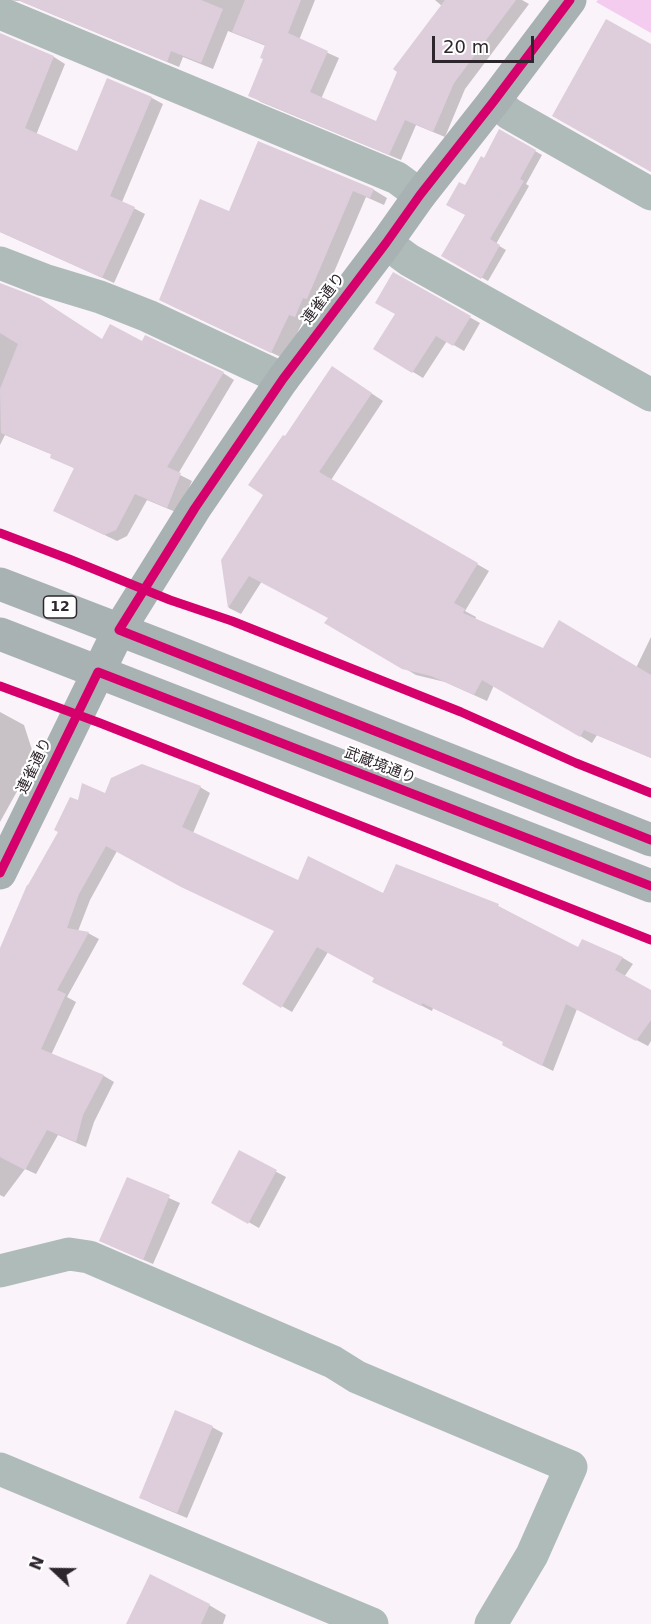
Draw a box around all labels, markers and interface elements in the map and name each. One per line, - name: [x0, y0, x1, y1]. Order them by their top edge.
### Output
- scale bar: [435, 24, 537, 62]
- text: 20 m: [443, 36, 489, 57]
- street label: 連雀通り: [299, 270, 349, 328]
- road number: 12: [44, 596, 76, 618]
- street label: 連雀通り: [14, 735, 56, 797]
- street label: 武蔵境通り: [342, 744, 418, 788]
- north arrow: [24, 1540, 84, 1600]
- text: N: [26, 1553, 48, 1573]

